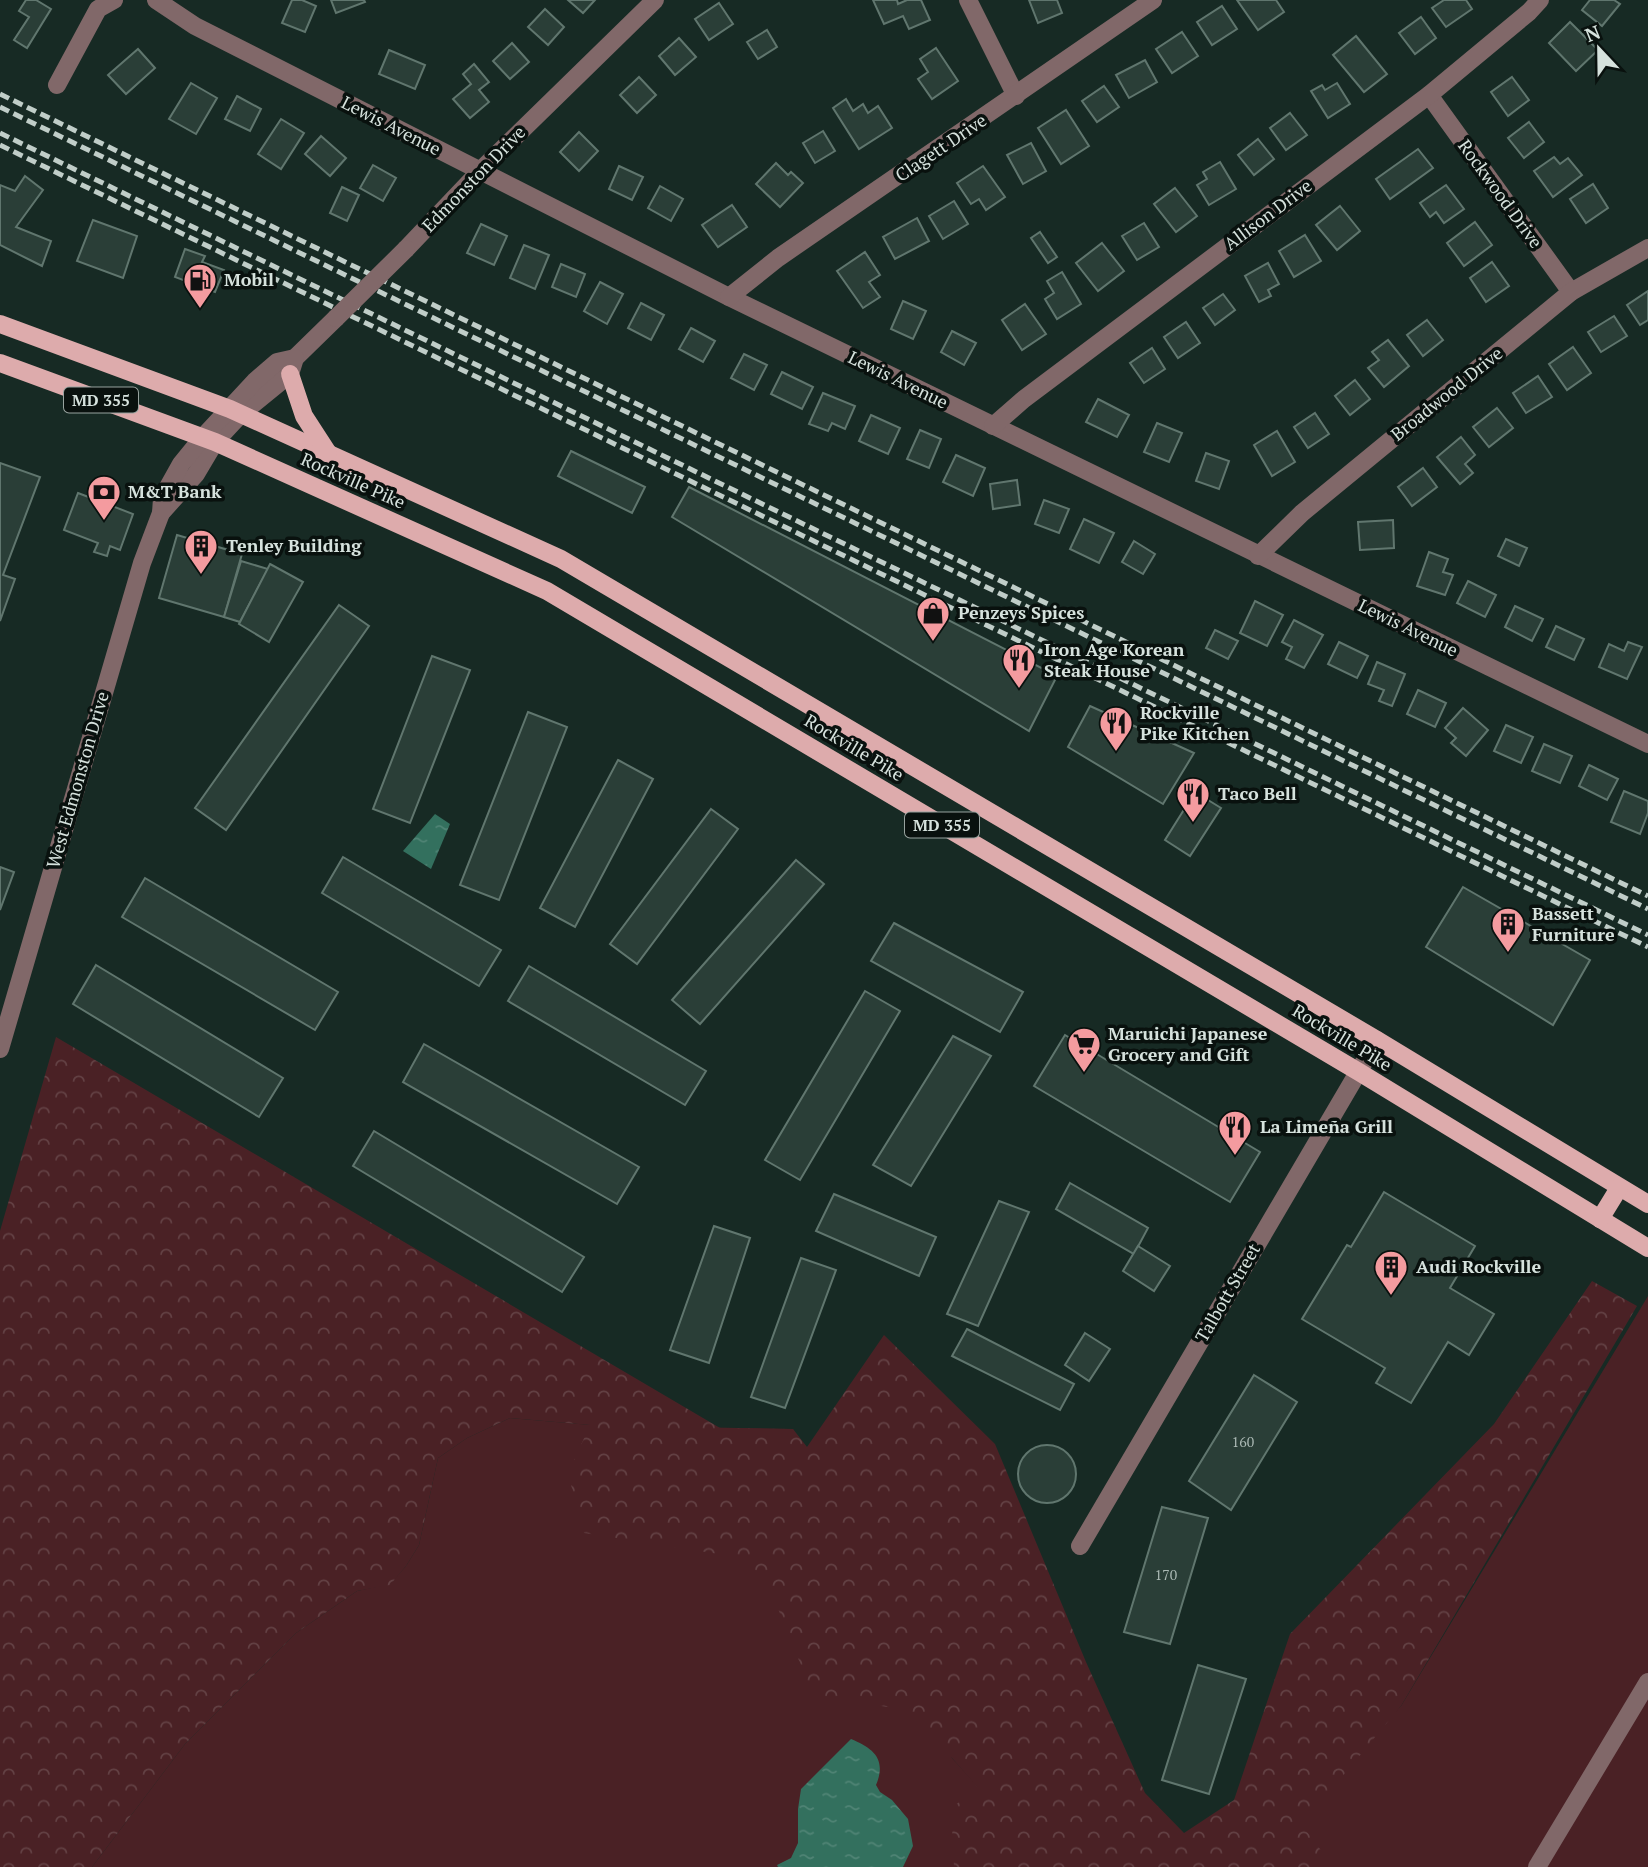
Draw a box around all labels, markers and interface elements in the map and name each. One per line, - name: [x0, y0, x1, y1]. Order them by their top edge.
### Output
- north arrow: [1564, 14, 1634, 84]
- text: N: [1581, 18, 1604, 47]
- street label: Lewis Avenue: [338, 90, 445, 160]
- street label: Clagett Drive: [890, 108, 991, 187]
- street label: Edmonston Drive: [416, 120, 530, 237]
- street label: Rockwood Drive: [1453, 134, 1548, 253]
- street label: Allison Drive: [1219, 173, 1316, 255]
- fuel station icon: Mobil: [181, 261, 219, 310]
- place label: Mobil: [224, 267, 274, 291]
- street label: Broadwood Drive: [1386, 341, 1507, 446]
- street label: Lewis Avenue: [845, 345, 952, 414]
- road number: MD 355: [64, 388, 138, 412]
- street label: Rockville Pike: [297, 446, 409, 514]
- bank icon: M&T Bank: [85, 473, 123, 522]
- place label: M&T Bank: [128, 479, 222, 503]
- building icon: Tenley Building: [182, 527, 220, 576]
- place label: Tenley Building: [226, 533, 362, 557]
- street label: Lewis Avenue: [1355, 593, 1462, 662]
- shop icon: Penzeys Spices: [914, 594, 952, 643]
- place label: Penzeys Spices: [958, 600, 1084, 624]
- place label: Iron Age Korean Steak House: [1044, 637, 1185, 682]
- restaurant icon: Iron Age Korean Steak House: [1000, 641, 1038, 690]
- street label: West Edmonston Drive: [40, 689, 114, 871]
- place label: Rockville Pike Kitchen: [1140, 700, 1250, 745]
- restaurant icon: Rockville Pike Kitchen: [1097, 704, 1135, 753]
- street label: Rockville Pike: [800, 708, 909, 786]
- restaurant icon: Taco Bell: [1174, 775, 1212, 824]
- place label: Taco Bell: [1218, 781, 1297, 805]
- road number: MD 355: [905, 812, 979, 838]
- place label: Bassett Furniture: [1532, 901, 1615, 946]
- building icon: Bassett Furniture: [1489, 905, 1527, 954]
- street label: Rockville Pike: [1288, 998, 1397, 1076]
- place label: Maruichi Japanese Grocery and Gift: [1108, 1021, 1268, 1066]
- supermarket icon: Maruichi Japanese Grocery and Gift: [1065, 1025, 1103, 1074]
- restaurant icon: La Limeña Grill: [1216, 1108, 1254, 1157]
- place label: La Limeña Grill: [1260, 1114, 1393, 1138]
- street label: Talbott Street: [1189, 1238, 1265, 1346]
- building icon: Audi Rockville: [1372, 1248, 1410, 1297]
- place label: Audi Rockville: [1416, 1254, 1542, 1278]
- house number: 160: [1232, 1432, 1254, 1451]
- house number: 170: [1155, 1565, 1177, 1584]

